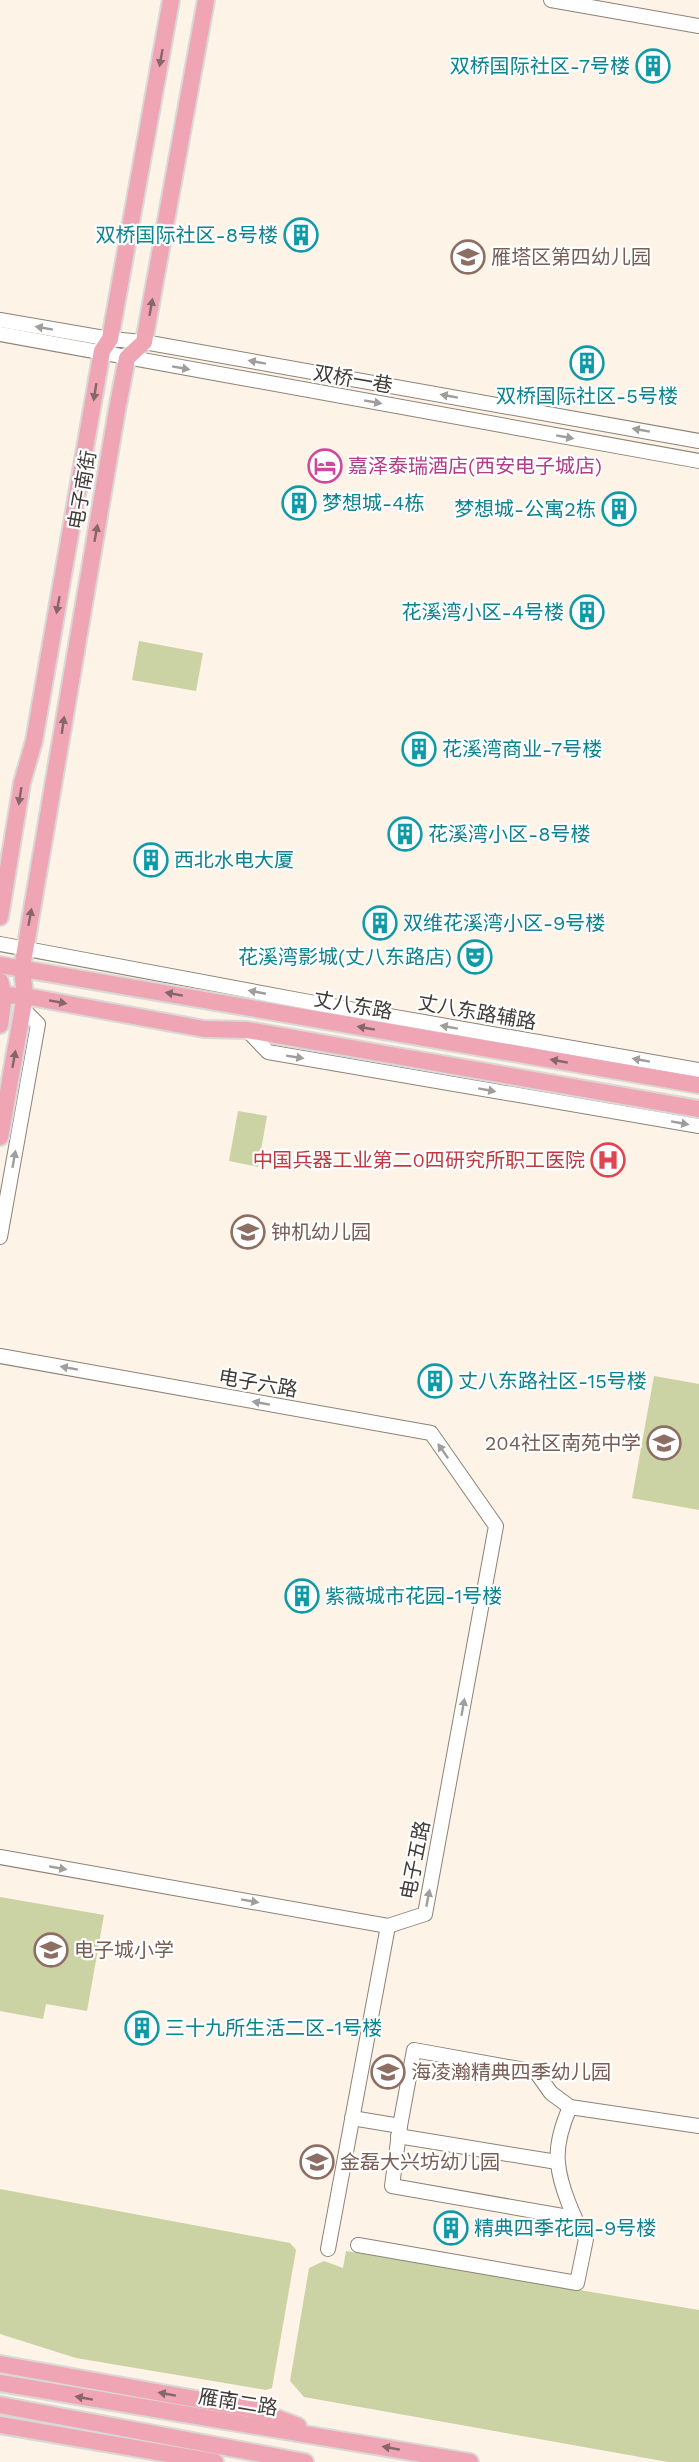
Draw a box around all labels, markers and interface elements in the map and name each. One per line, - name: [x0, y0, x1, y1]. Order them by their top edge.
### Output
- one-way arrow: [156, 48, 165, 67]
- building icon: 双桥国际社区-7号楼: [635, 48, 671, 84]
- place label: 双桥国际社区-7号楼: [450, 54, 630, 78]
- building icon: 双桥国际社区-8号楼: [283, 217, 319, 253]
- place label: 双桥国际社区-8号楼: [95, 223, 278, 247]
- school or university icon: 雁塔区第四幼儿园: [450, 239, 486, 275]
- place label: 雁塔区第四幼儿园: [491, 245, 651, 269]
- one-way arrow: [147, 297, 156, 316]
- one-way arrow: [35, 323, 54, 332]
- building icon: 双桥国际社区-5号楼: [569, 345, 605, 381]
- one-way arrow: [248, 357, 267, 366]
- street label: 双桥一巷: [312, 360, 394, 398]
- one-way arrow: [172, 364, 191, 373]
- one-way arrow: [90, 383, 99, 402]
- place label: 双桥国际社区-5号楼: [496, 384, 678, 408]
- one-way arrow: [440, 392, 459, 401]
- one-way arrow: [364, 398, 383, 407]
- one-way arrow: [632, 426, 651, 435]
- one-way arrow: [556, 433, 575, 442]
- hotel icon: 嘉泽泰瑞酒店(西安电子城店): [307, 448, 343, 484]
- street label: 电子南街: [63, 449, 101, 531]
- place label: 嘉泽泰瑞酒店(西安电子城店): [348, 454, 602, 478]
- building icon: 梦想城-4栋: [281, 485, 317, 521]
- place label: 梦想城-4栋: [322, 491, 424, 515]
- building icon: 梦想城-公寓2栋: [601, 491, 637, 527]
- place label: 梦想城-公寓2栋: [454, 497, 596, 521]
- one-way arrow: [91, 523, 100, 542]
- building icon: 花溪湾小区-4号楼: [569, 594, 605, 630]
- one-way arrow: [53, 595, 62, 614]
- place label: 花溪湾小区-4号楼: [402, 600, 564, 624]
- one-way arrow: [58, 715, 67, 734]
- building icon: 花溪湾商业-7号楼: [401, 731, 437, 767]
- place label: 花溪湾商业-7号楼: [442, 737, 602, 761]
- one-way arrow: [15, 786, 24, 805]
- building icon: 花溪湾小区-8号楼: [387, 816, 423, 852]
- place label: 花溪湾小区-8号楼: [428, 822, 591, 846]
- building icon: 西北水电大厦: [133, 842, 169, 878]
- place label: 西北水电大厦: [174, 848, 294, 872]
- building icon: 双维花溪湾小区-9号楼: [362, 905, 398, 941]
- one-way arrow: [26, 907, 35, 926]
- place label: 双维花溪湾小区-9号楼: [403, 911, 605, 935]
- theatre icon: 花溪湾影城(丈八东路店): [457, 939, 493, 975]
- place label: 花溪湾影城(丈八东路店): [238, 945, 452, 969]
- street label: 丈八东路: [312, 986, 394, 1024]
- one-way arrow: [248, 987, 267, 996]
- one-way arrow: [165, 989, 184, 998]
- street label: 丈八东路辅路: [416, 990, 538, 1034]
- one-way arrow: [48, 998, 67, 1007]
- one-way arrow: [440, 1022, 459, 1031]
- one-way arrow: [357, 1024, 376, 1033]
- one-way arrow: [10, 1049, 19, 1068]
- one-way arrow: [286, 1053, 305, 1062]
- one-way arrow: [632, 1055, 651, 1064]
- one-way arrow: [549, 1056, 568, 1065]
- one-way arrow: [478, 1085, 497, 1094]
- one-way arrow: [670, 1118, 689, 1127]
- hospital icon: 中国兵器工业第二0四研究所职工医院: [590, 1142, 626, 1178]
- place label: 中国兵器工业第二0四研究所职工医院: [253, 1148, 585, 1172]
- one-way arrow: [10, 1149, 19, 1168]
- school or university icon: 钟机幼儿园: [230, 1214, 266, 1250]
- place label: 钟机幼儿园: [271, 1220, 371, 1244]
- one-way arrow: [59, 1363, 78, 1372]
- building icon: 丈八东路社区-15号楼: [417, 1363, 453, 1399]
- street label: 电子六路: [217, 1364, 299, 1402]
- place label: 丈八东路社区-15号楼: [458, 1369, 647, 1393]
- one-way arrow: [251, 1398, 270, 1407]
- school or university icon: 204社区南苑中学: [646, 1425, 682, 1461]
- place label: 204社区南苑中学: [485, 1431, 641, 1455]
- one-way arrow: [437, 1444, 449, 1460]
- building icon: 紫薇城市花园-1号楼: [284, 1578, 320, 1614]
- place label: 紫薇城市花园-1号楼: [325, 1584, 502, 1608]
- one-way arrow: [459, 1697, 468, 1716]
- street label: 电子五路: [396, 1818, 434, 1902]
- one-way arrow: [48, 1863, 67, 1872]
- one-way arrow: [424, 1889, 433, 1908]
- one-way arrow: [240, 1897, 259, 1906]
- school or university icon: 电子城小学: [33, 1932, 69, 1968]
- place label: 电子城小学: [74, 1938, 174, 1962]
- building icon: 三十九所生活二区-1号楼: [124, 2010, 160, 2046]
- place label: 三十九所生活二区-1号楼: [165, 2016, 382, 2040]
- school or university icon: 海凌瀚精典四季幼儿园: [370, 2054, 406, 2090]
- place label: 海凌瀚精典四季幼儿园: [411, 2060, 611, 2084]
- school or university icon: 金磊大兴坊幼儿园: [299, 2144, 335, 2180]
- place label: 金磊大兴坊幼儿园: [340, 2150, 500, 2174]
- building icon: 精典四季花园-9号楼: [433, 2210, 469, 2246]
- place label: 精典四季花园-9号楼: [474, 2216, 656, 2240]
- street label: 雁南二路: [197, 2384, 279, 2420]
- one-way arrow: [158, 2389, 177, 2398]
- one-way arrow: [74, 2393, 93, 2402]
- one-way arrow: [382, 2443, 401, 2452]

